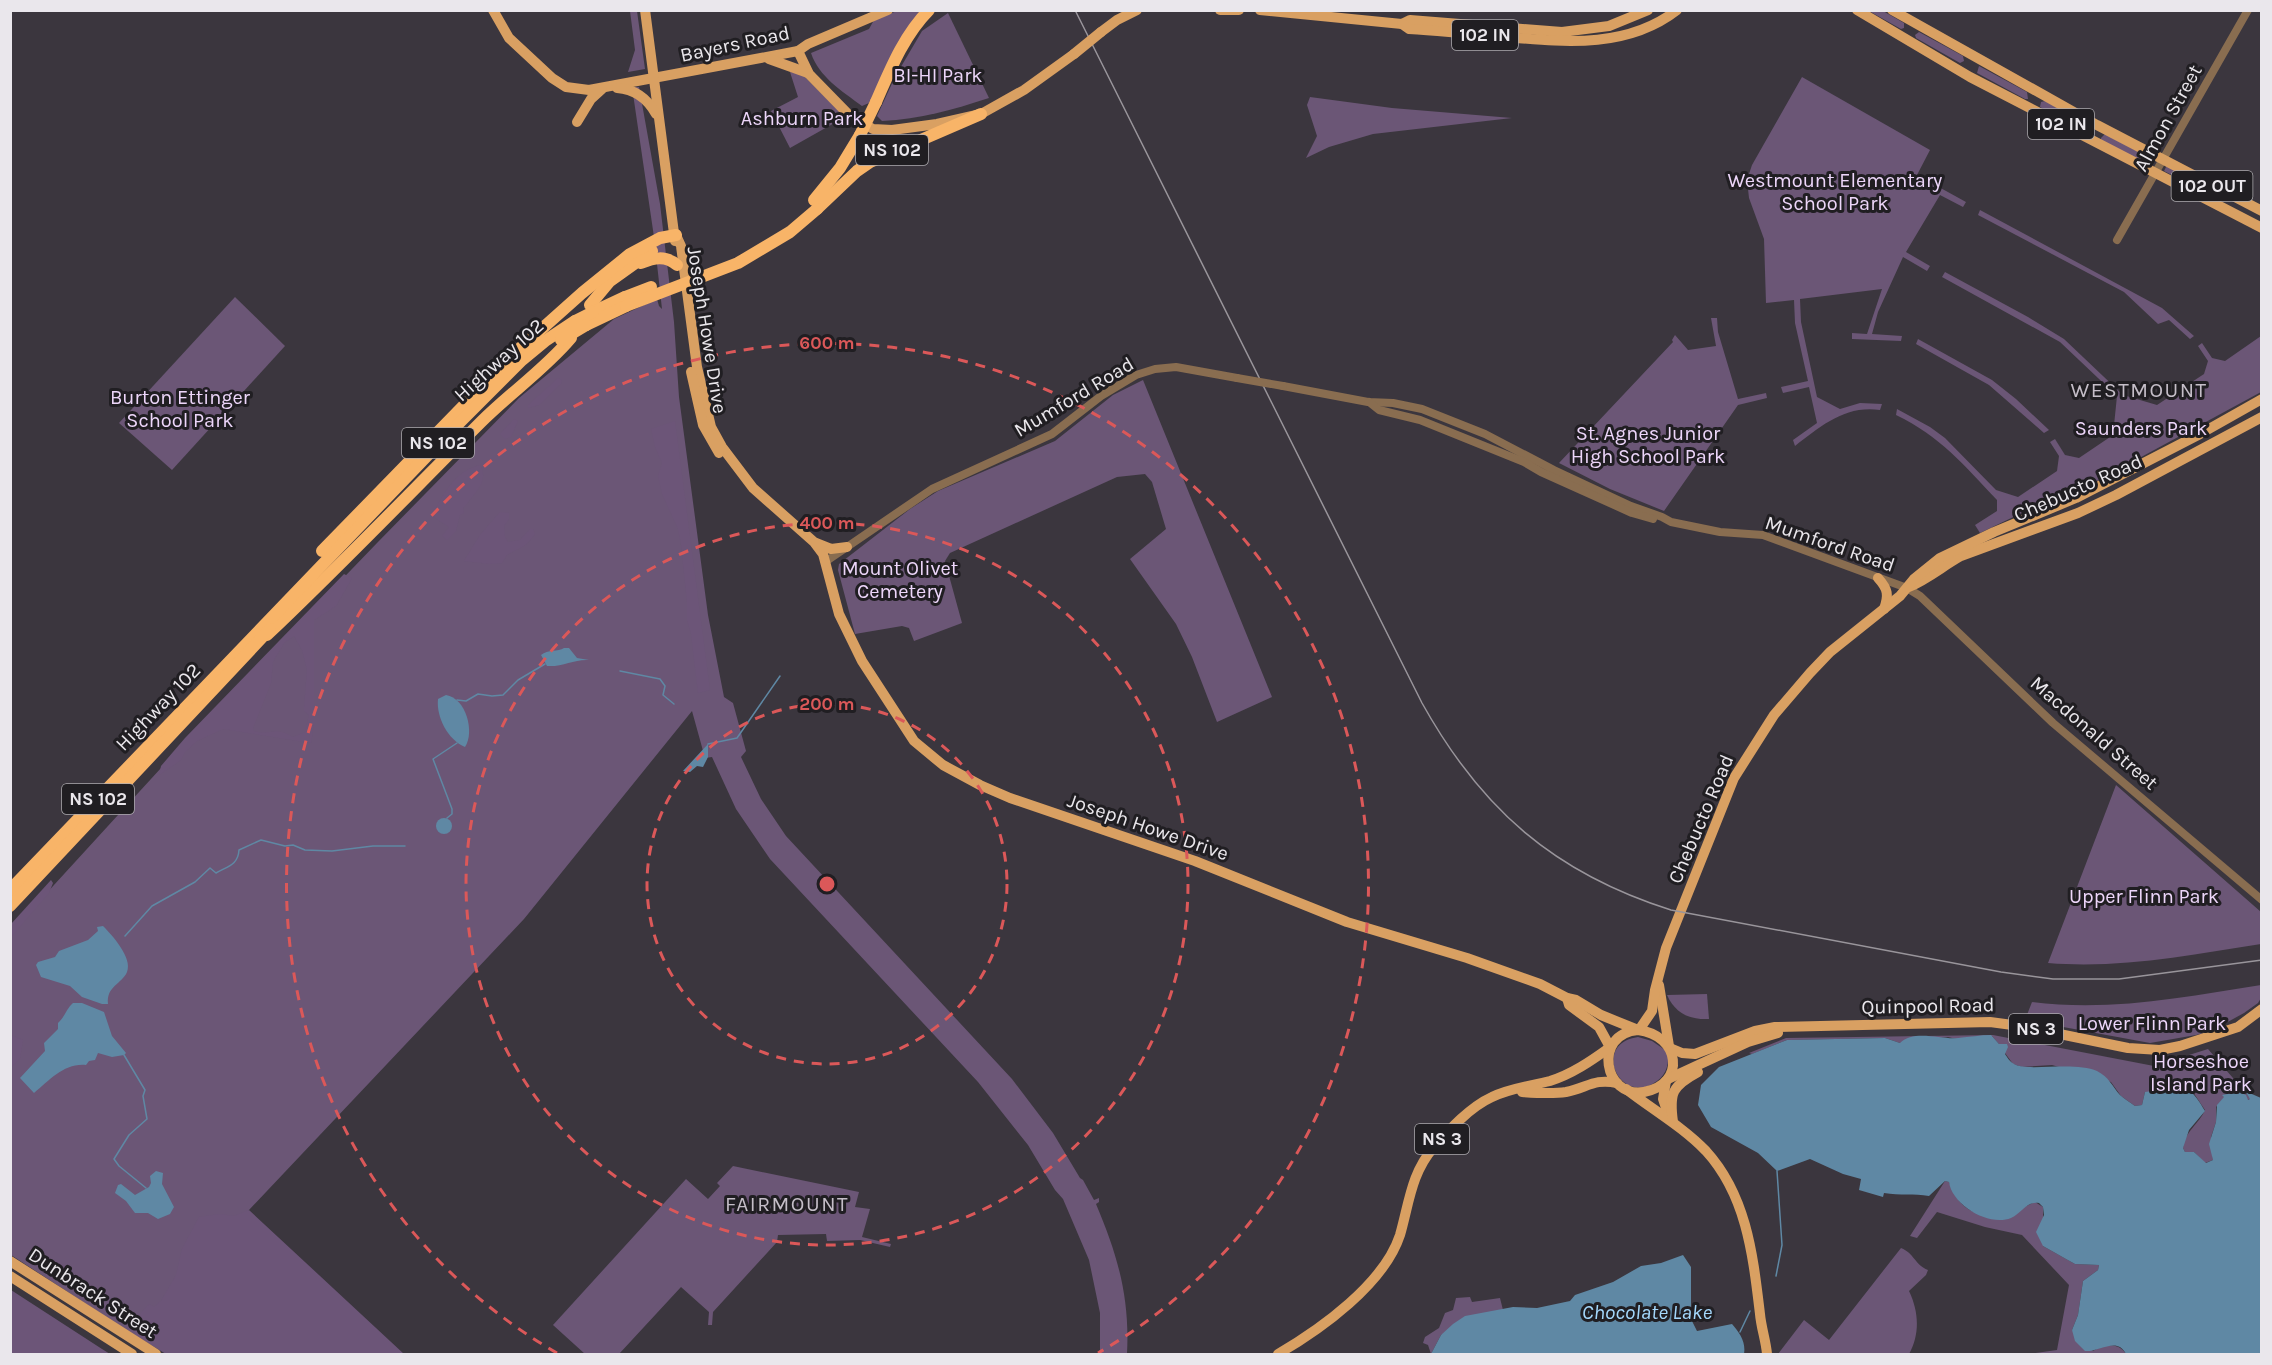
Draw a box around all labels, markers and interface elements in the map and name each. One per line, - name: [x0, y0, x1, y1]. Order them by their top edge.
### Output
- road number: 102 IN: [1452, 20, 1518, 50]
- street label: Bayers Road: [678, 21, 792, 67]
- street label: Almon Street: [2129, 60, 2207, 175]
- park label: BI-HI Park: [893, 64, 983, 87]
- park label: Ashburn Park: [741, 107, 863, 130]
- road number: 102 IN: [2028, 109, 2094, 139]
- road number: NS 102: [856, 135, 928, 165]
- park label: Westmount Elementary School Park: [1728, 169, 1942, 215]
- road number: 102 OUT: [2172, 171, 2252, 201]
- street label: Joseph Howe Drive: [682, 245, 732, 415]
- street label: Highway 102: [450, 314, 548, 406]
- text: 600 m: [799, 332, 855, 354]
- street label: Mumford Road: [1010, 352, 1138, 442]
- district label: WESTMOUNT: [2070, 378, 2208, 402]
- park label: Burton Ettinger School Park: [110, 386, 251, 432]
- park label: Saunders Park: [2075, 417, 2207, 440]
- park label: St. Agnes Junior High School Park: [1571, 422, 1725, 468]
- road number: NS 102: [402, 428, 474, 458]
- street label: Chebucto Road: [2010, 449, 2146, 527]
- street label: Mumford Road: [1762, 511, 1898, 577]
- text: 400 m: [799, 512, 855, 534]
- park label: Mount Olivet Cemetery: [842, 557, 959, 603]
- street label: Highway 102: [111, 659, 205, 755]
- street label: Macdonald Street: [2026, 671, 2163, 795]
- text: 200 m: [799, 693, 855, 715]
- street label: Chebucto Road: [1663, 751, 1739, 887]
- road number: NS 102: [62, 784, 134, 814]
- street label: Joseph Howe Drive: [1064, 789, 1232, 865]
- centre of rings: [817, 874, 837, 894]
- park label: Upper Flinn Park: [2069, 885, 2219, 908]
- street label: Quinpool Road: [1861, 993, 1995, 1019]
- park label: Lower Flinn Park: [2078, 1012, 2226, 1035]
- road number: NS 3: [2009, 1014, 2063, 1044]
- park label: Horseshoe Island Park: [2150, 1050, 2252, 1096]
- road number: NS 3: [1415, 1124, 1469, 1154]
- district label: FAIRMOUNT: [725, 1192, 849, 1216]
- street label: Dunbrack Street: [24, 1243, 162, 1343]
- water label: Chocolate Lake: [1582, 1300, 1712, 1324]

